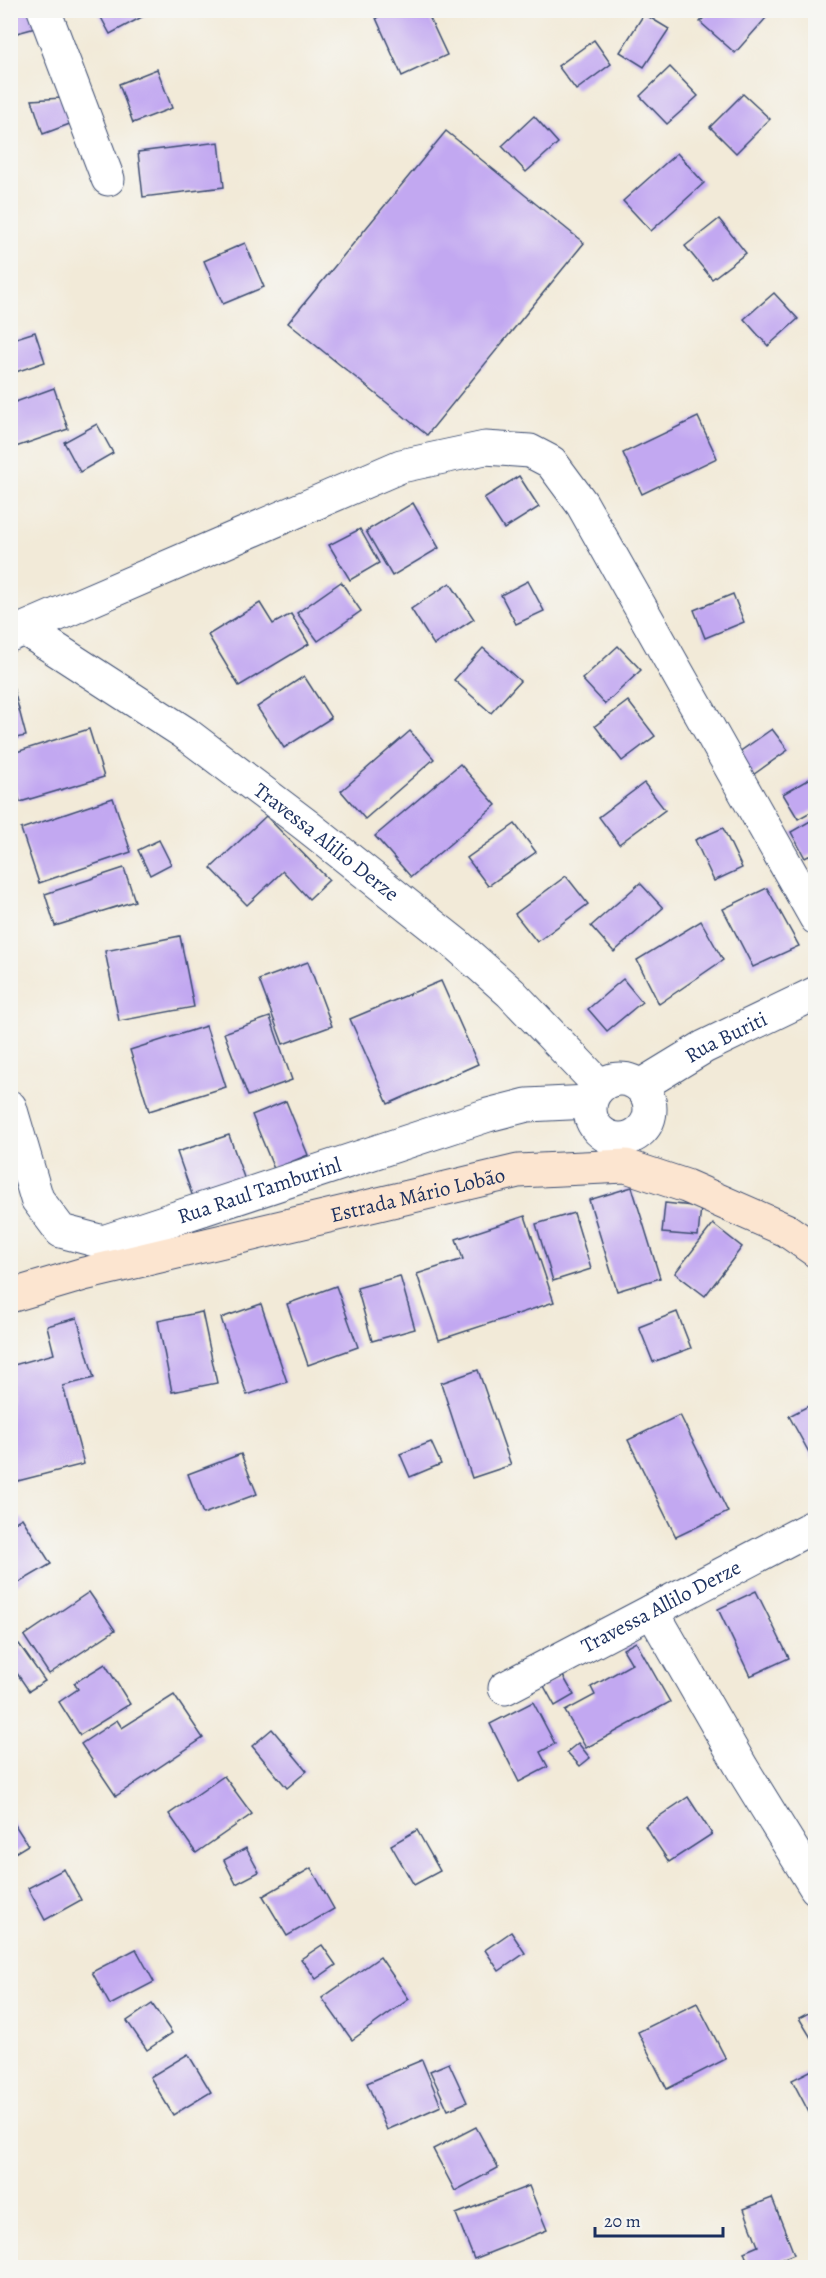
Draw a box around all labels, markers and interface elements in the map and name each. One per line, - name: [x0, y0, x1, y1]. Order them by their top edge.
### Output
- street label: Travessa Alilio Derze: [248, 776, 405, 908]
- street label: Rua Buriti: [680, 1005, 772, 1069]
- street label: Rua Raul Tamburinl: [174, 1150, 345, 1230]
- street label: Estrada Mário Lobão: [327, 1161, 508, 1229]
- street label: Travessa Allilo Derze: [576, 1553, 746, 1660]
- scale bar: [595, 2200, 722, 2238]
- text: 20 m: [604, 2209, 641, 2233]

